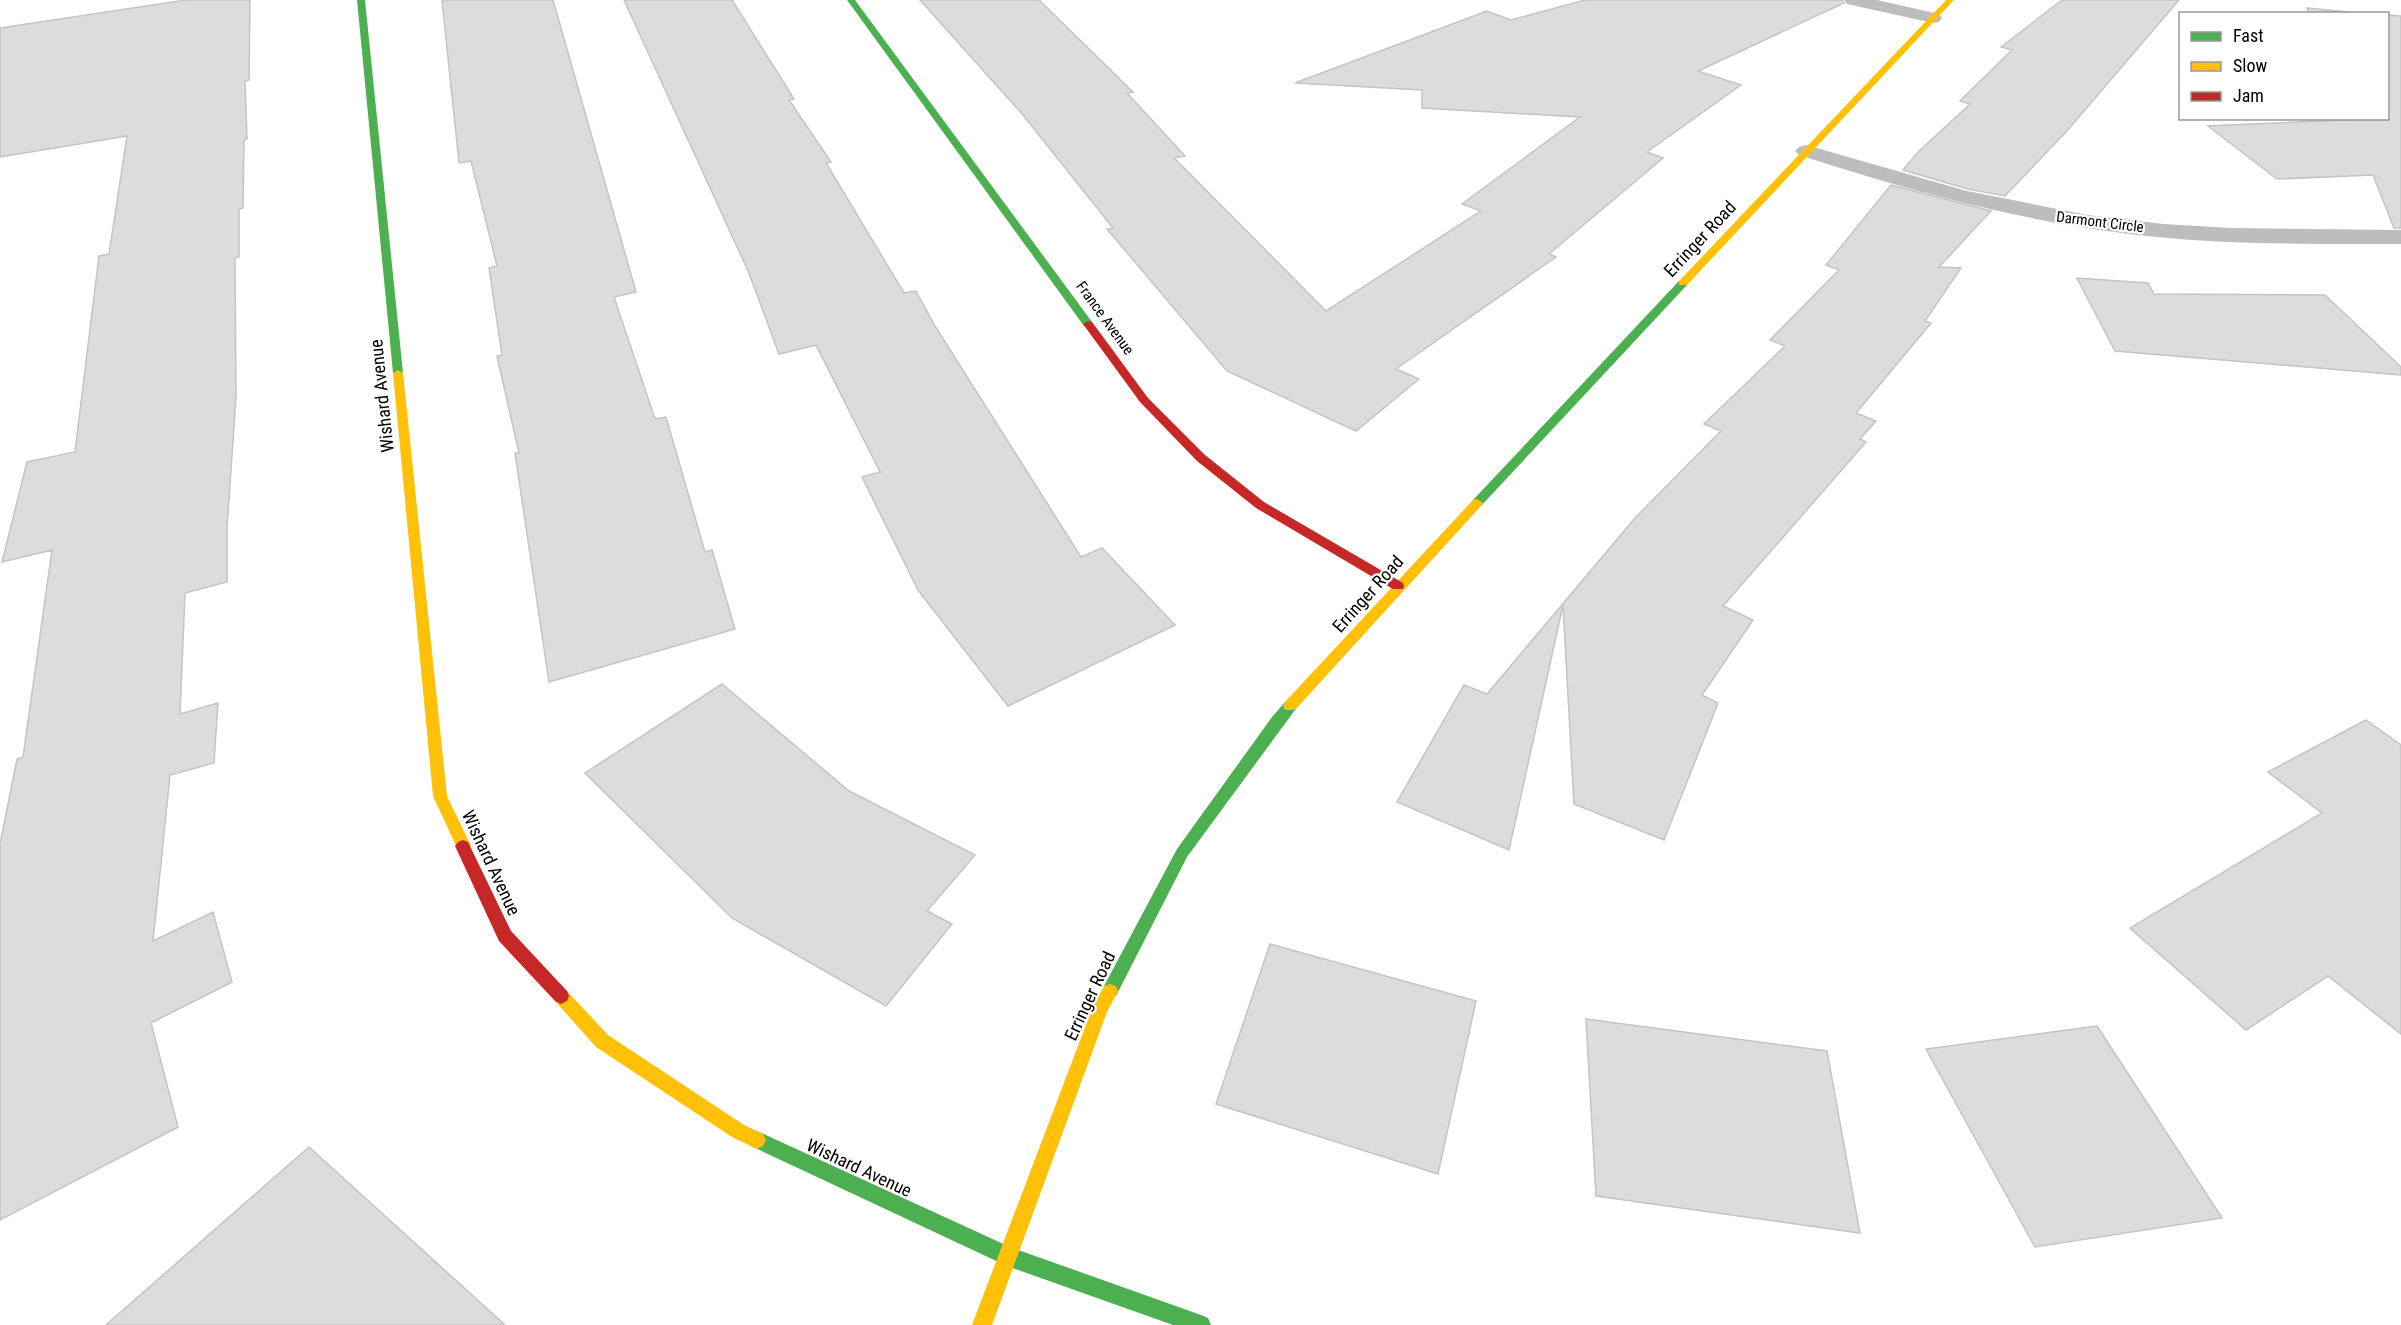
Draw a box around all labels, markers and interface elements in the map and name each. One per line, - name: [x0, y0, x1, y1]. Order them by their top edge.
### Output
- legend: [2179, 12, 2389, 120]
- text: Fast: [2233, 25, 2264, 46]
- text: Slow: [2233, 55, 2268, 76]
- text: Jam: [2233, 85, 2264, 106]
- street label: Erringer Road: [1659, 196, 1740, 281]
- street label: Darmont Circle: [2055, 208, 2145, 236]
- street label: France Avenue: [1072, 278, 1138, 358]
- street label: Wishard Avenue: [365, 338, 398, 454]
- street label: Erringer Road: [1328, 551, 1407, 636]
- street label: Wishard Avenue: [458, 807, 525, 919]
- street label: Erringer Road: [1060, 948, 1119, 1044]
- street label: Wishard Avenue: [803, 1134, 915, 1201]

